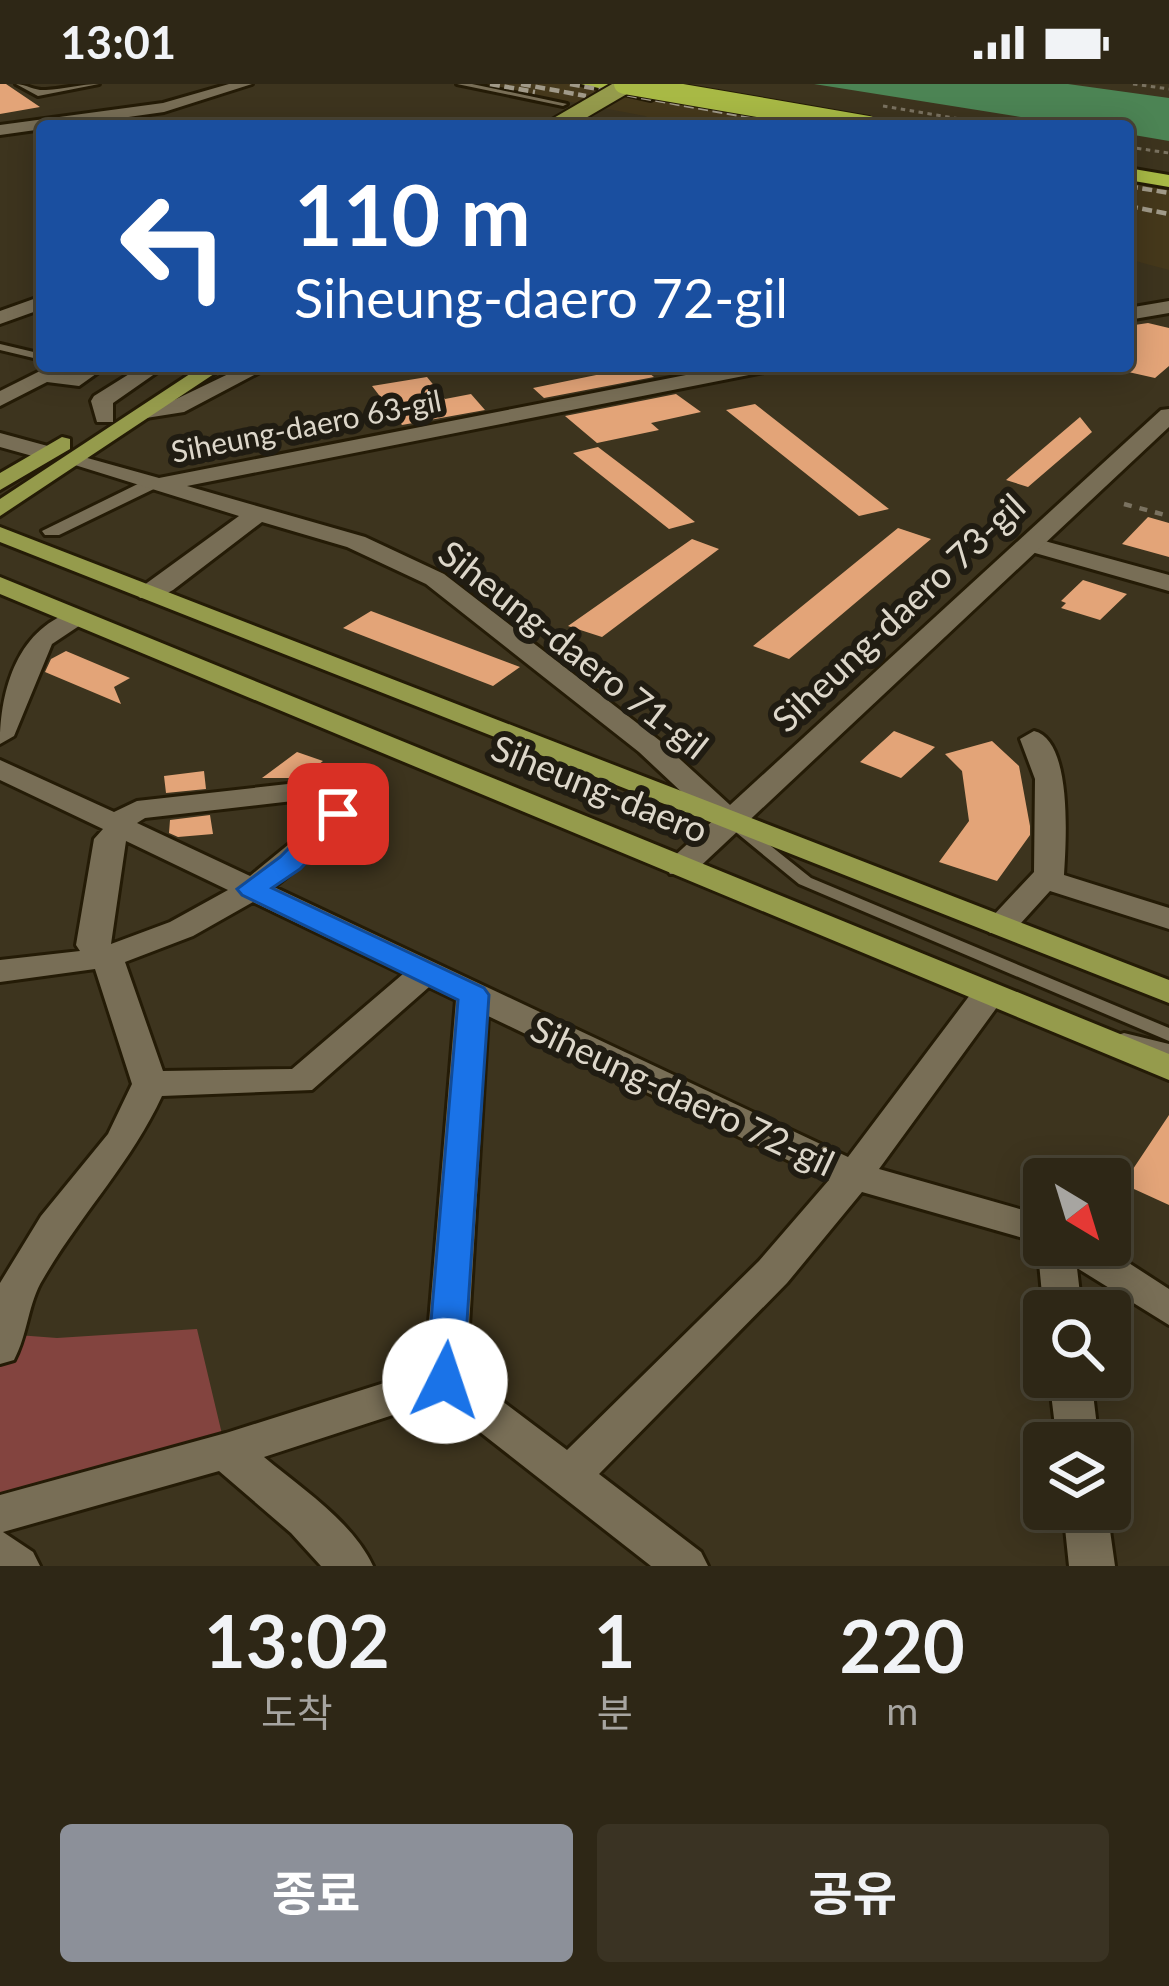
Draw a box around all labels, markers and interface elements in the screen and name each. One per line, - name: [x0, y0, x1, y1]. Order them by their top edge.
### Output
- text: 13:01: [60, 15, 176, 69]
- text: 110 m: [294, 163, 531, 264]
- icon: left: [96, 168, 252, 324]
- text: Siheung-daero 72-gil: [294, 265, 788, 330]
- street label: Siheung-daero 63-gil: [168, 381, 444, 469]
- street label: Siheung-daero 73-gil: [763, 484, 1033, 740]
- street label: Siheung-daero 71-gil: [431, 530, 717, 768]
- street label: Siheung-daero: [486, 725, 714, 851]
- pin: [287, 763, 389, 865]
- icon: arrive: [305, 781, 371, 847]
- street label: Siheung-daero 72-gil: [524, 1005, 842, 1185]
- north arrow: [1023, 1158, 1131, 1266]
- map controls: [1023, 1158, 1131, 1530]
- button: search: [1023, 1290, 1131, 1398]
- position arrow: [382, 1318, 508, 1444]
- button: layers: [1023, 1422, 1131, 1530]
- text: 13:02: [204, 1597, 390, 1683]
- text: 1: [594, 1597, 636, 1683]
- text: 220: [840, 1602, 965, 1688]
- text: m: [886, 1687, 918, 1733]
- text: 도착: [261, 1689, 333, 1735]
- text: 분: [597, 1689, 633, 1735]
- button: 종료: [60, 1824, 573, 1962]
- button: 공유: [597, 1824, 1109, 1962]

